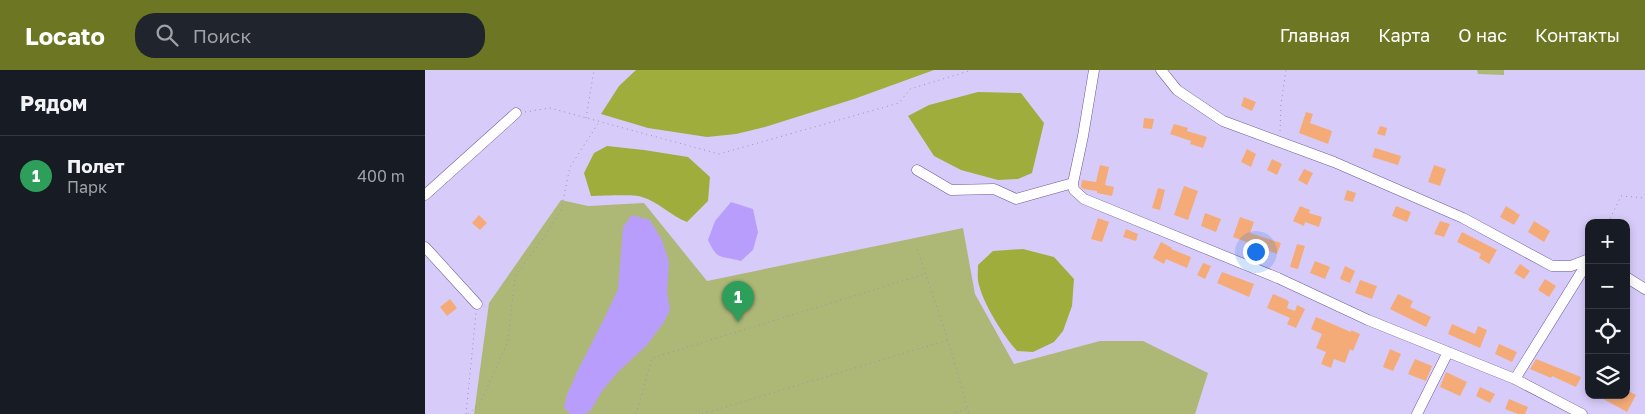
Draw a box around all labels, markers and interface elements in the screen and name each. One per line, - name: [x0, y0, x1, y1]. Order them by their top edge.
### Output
- search box: [135, 13, 485, 58]
- text: Locato: [25, 21, 105, 50]
- icon: search: [153, 21, 181, 49]
- text: Поиск: [193, 24, 251, 47]
- text: Главная: [1280, 24, 1350, 46]
- text: Карта: [1378, 24, 1430, 46]
- text: О нас: [1458, 24, 1507, 46]
- text: Контакты: [1535, 24, 1620, 46]
- text: Рядом: [20, 90, 87, 116]
- text: Полет: [67, 154, 125, 177]
- text: 1: [32, 166, 40, 186]
- text: 400 m: [357, 166, 405, 186]
- text: Парк: [67, 177, 107, 197]
- map controls: [1585, 219, 1630, 399]
- button: +: [1585, 219, 1630, 264]
- your location: [1243, 239, 1269, 265]
- button: −: [1585, 264, 1630, 309]
- pin: 1: [722, 281, 754, 322]
- button: locate: [1585, 309, 1630, 354]
- button: layers: [1585, 354, 1630, 399]

